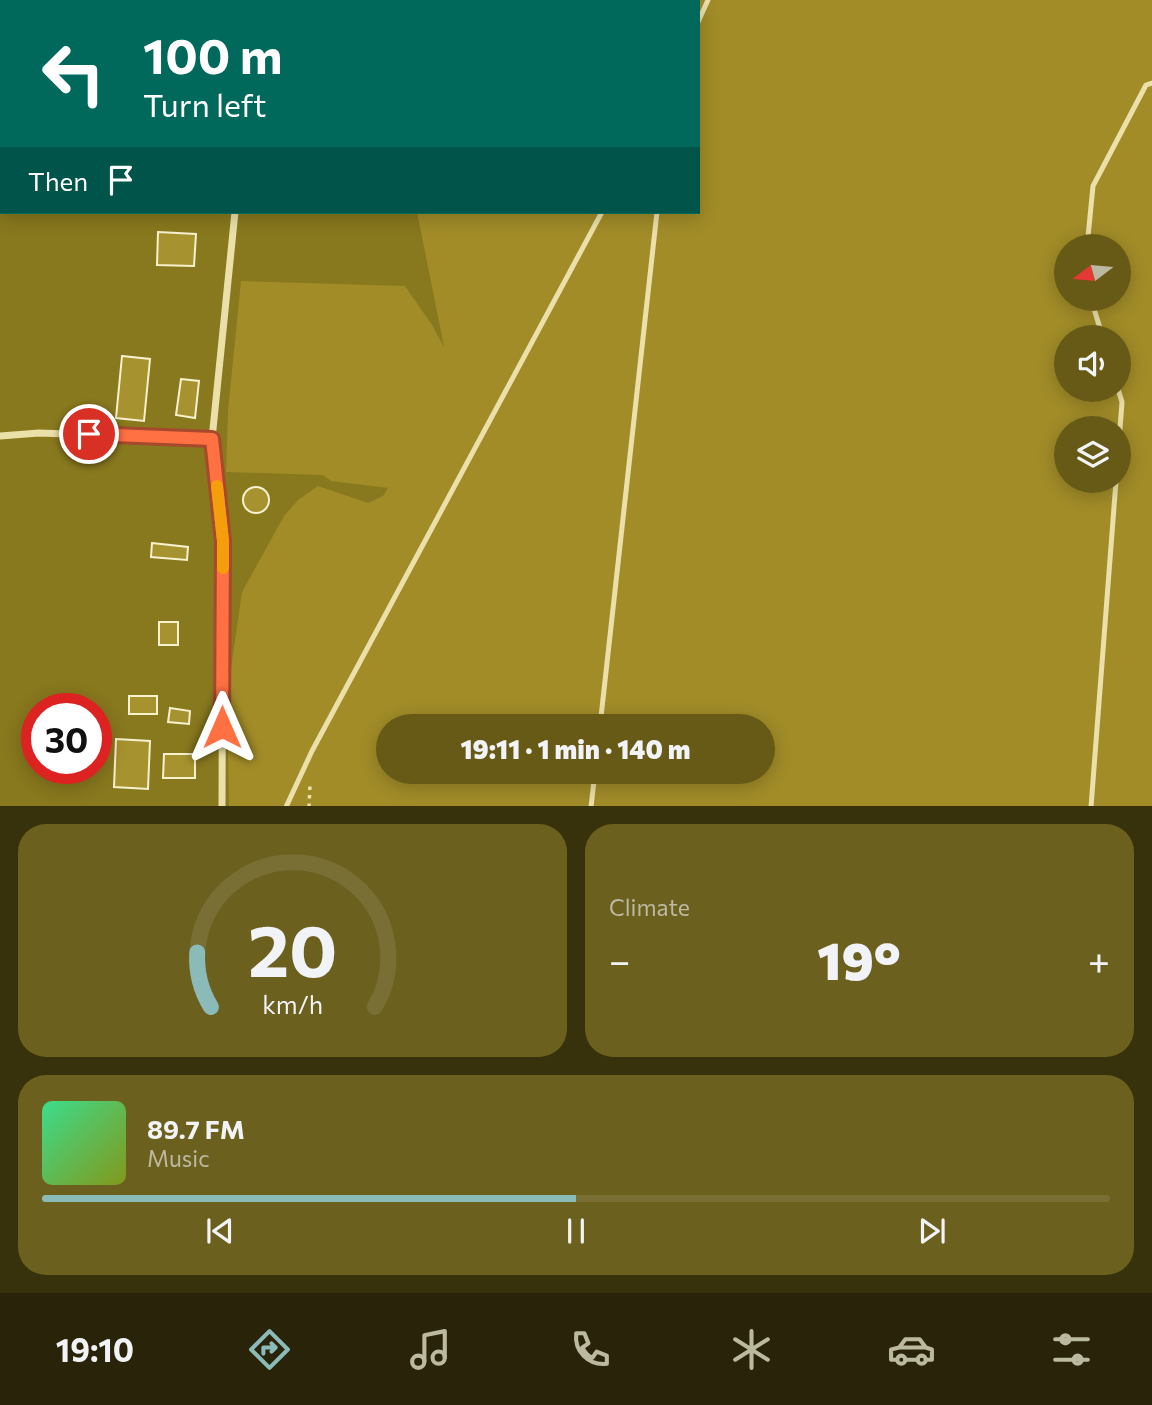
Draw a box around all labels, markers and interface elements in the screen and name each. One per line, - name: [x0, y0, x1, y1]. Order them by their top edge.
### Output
- text: 100 m: [143, 24, 282, 84]
- icon: left: [28, 28, 119, 119]
- text: Turn left: [143, 84, 267, 124]
- icon: arrive: [102, 161, 140, 199]
- text: Then: [28, 165, 88, 196]
- north arrow: [1054, 234, 1130, 312]
- map controls: [1054, 234, 1131, 493]
- button: sound: [1054, 325, 1131, 402]
- pin: [59, 404, 119, 464]
- icon: arrive: [70, 415, 108, 453]
- button: layers: [1054, 416, 1131, 493]
- position arrow: [185, 690, 259, 764]
- speed limit sign: 30: [21, 693, 112, 784]
- text: 19:11 · 1 min · 140 m: [460, 733, 691, 764]
- text: Climate: [609, 893, 690, 921]
- text: 20: [248, 903, 337, 992]
- text: 19°: [817, 927, 901, 991]
- text: −: [609, 936, 631, 983]
- text: +: [1088, 936, 1110, 983]
- text: km/h: [262, 988, 323, 1018]
- text: 89.7 FM: [147, 1113, 245, 1144]
- text: Music: [147, 1144, 210, 1172]
- icon: previous: [201, 1212, 239, 1250]
- icon: pause: [557, 1212, 595, 1250]
- icon: next: [913, 1212, 951, 1250]
- icon: directions: [245, 1325, 294, 1374]
- icon: music: [406, 1325, 455, 1374]
- icon: phone: [566, 1325, 615, 1374]
- icon: climate: [727, 1325, 776, 1374]
- icon: car: [887, 1325, 936, 1374]
- icon: filters: [1047, 1325, 1096, 1374]
- text: 19:10: [56, 1329, 134, 1369]

